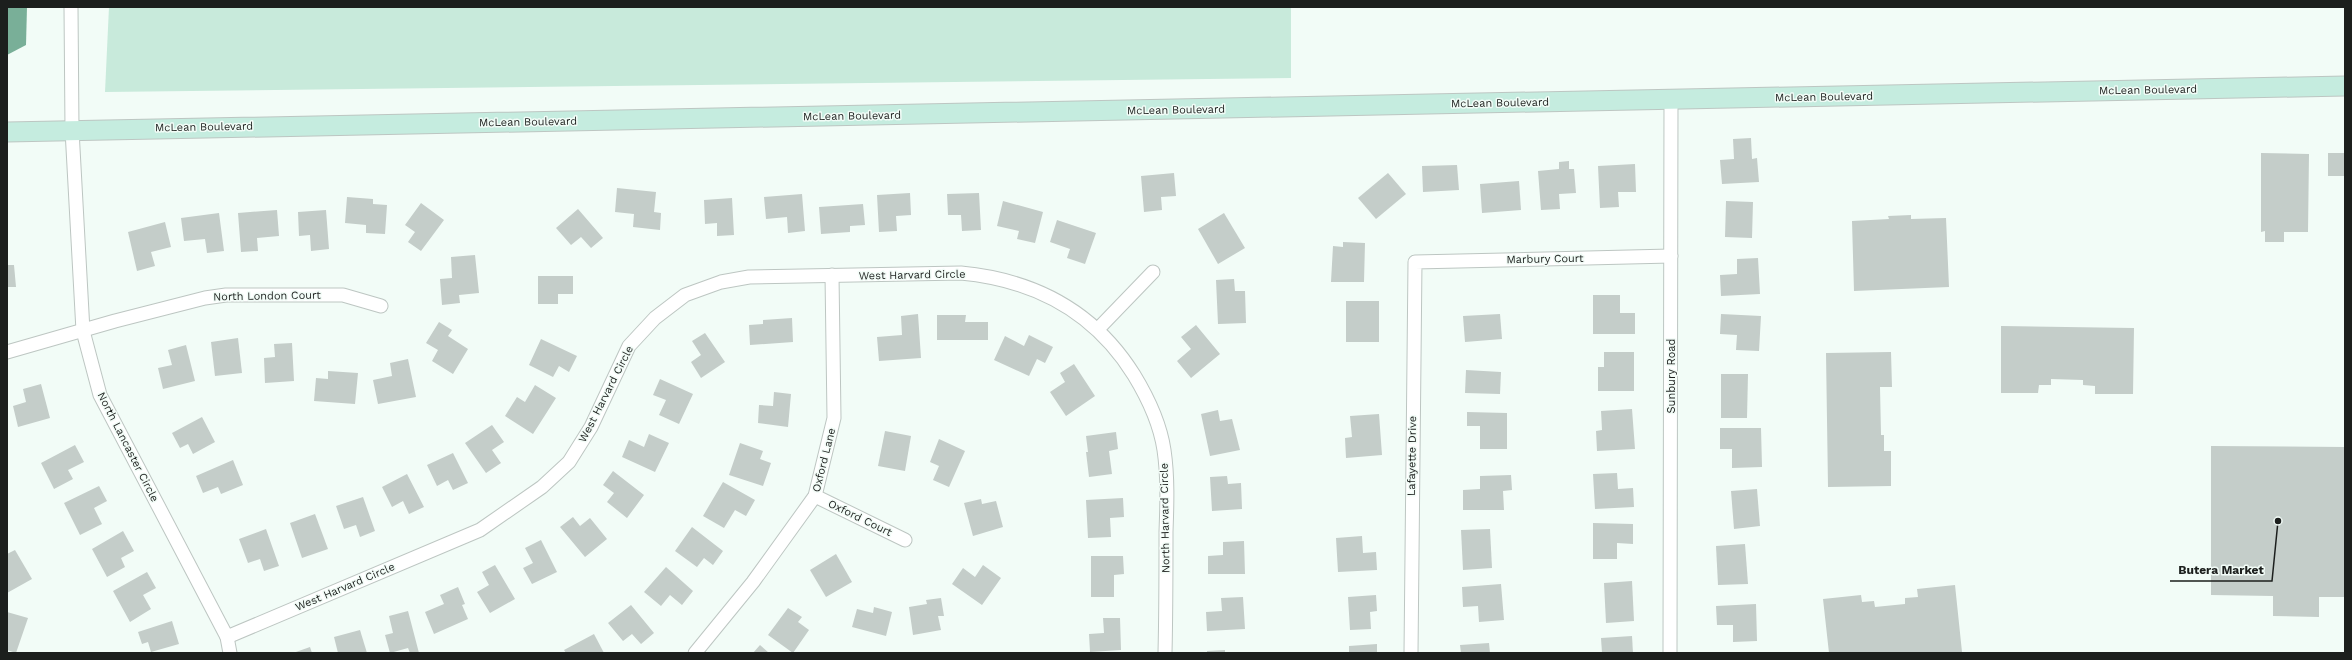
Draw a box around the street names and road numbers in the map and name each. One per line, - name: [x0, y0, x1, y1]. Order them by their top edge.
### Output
- street label: McLean Boulevard: [2099, 83, 2197, 97]
- street label: McLean Boulevard: [1775, 90, 1873, 104]
- street label: McLean Boulevard: [1451, 96, 1549, 110]
- street label: McLean Boulevard: [1127, 103, 1225, 117]
- street label: McLean Boulevard: [803, 109, 901, 123]
- street label: McLean Boulevard: [479, 115, 577, 129]
- street label: McLean Boulevard: [155, 120, 253, 134]
- street label: Marbury Court: [1506, 252, 1584, 266]
- street label: West Harvard Circle: [858, 268, 966, 282]
- street label: North London Court: [213, 289, 321, 303]
- street label: Sunbury Road: [1665, 339, 1678, 413]
- street label: West Harvard Circle: [576, 343, 636, 445]
- street label: North Lancaster Circle: [95, 390, 161, 504]
- street label: Lafayette Drive: [1405, 416, 1419, 496]
- street label: Oxford Lane: [810, 427, 838, 493]
- street label: North Harvard Circle: [1158, 463, 1172, 573]
- street label: Oxford Court: [826, 497, 894, 539]
- street label: West Harvard Circle: [293, 560, 397, 614]

